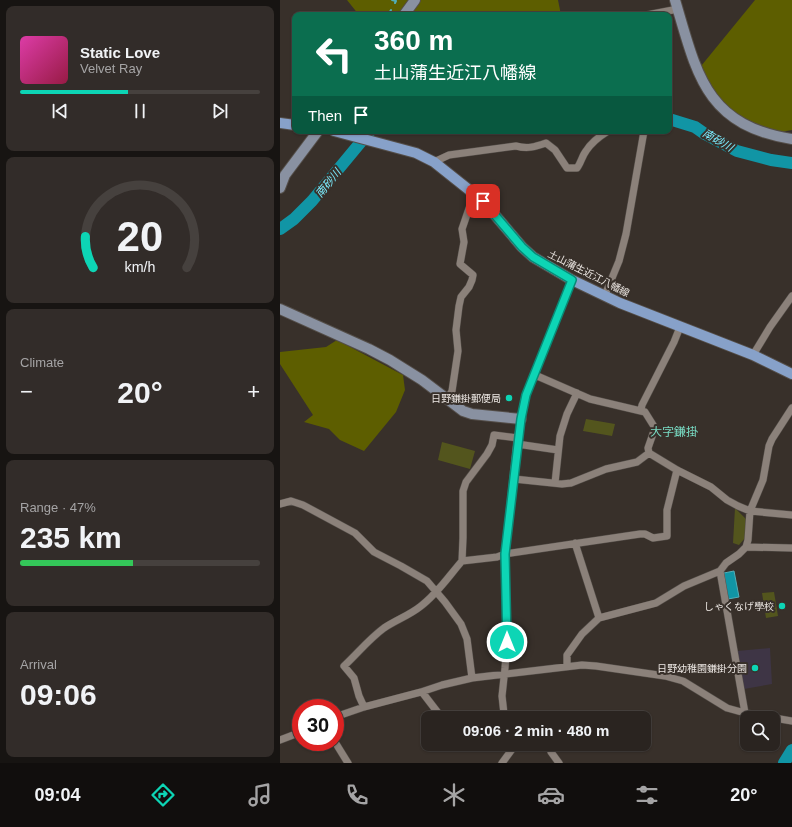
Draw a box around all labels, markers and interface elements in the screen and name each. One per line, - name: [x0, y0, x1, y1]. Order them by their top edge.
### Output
- text: 360 m: [374, 25, 453, 56]
- icon: left: [308, 28, 360, 80]
- text: Static Love: [80, 44, 160, 61]
- text: Velvet Ray: [80, 61, 142, 76]
- text: 土山蒲生近江八幡線: [374, 63, 536, 83]
- icon: previous: [49, 100, 71, 122]
- icon: pause: [129, 100, 151, 122]
- icon: next: [209, 100, 231, 122]
- icon: arrive: [350, 104, 372, 126]
- text: Then: [308, 107, 342, 124]
- water label: 南砂川: [701, 127, 736, 154]
- water label: 南砂川: [313, 166, 344, 200]
- pin: [466, 184, 500, 218]
- icon: arrive: [472, 190, 494, 212]
- text: 20: [117, 213, 163, 260]
- street label: 土山蒲生近江八幡線: [546, 248, 631, 299]
- text: km/h: [125, 259, 156, 275]
- text: Climate: [20, 355, 64, 370]
- text: 20°: [117, 376, 163, 409]
- text: −: [20, 379, 33, 404]
- text: +: [247, 379, 260, 404]
- place label: 日野鎌掛郵便局: [431, 393, 501, 404]
- marker: 日野鎌掛郵便局: [504, 393, 514, 403]
- district label: 大字鎌掛: [650, 425, 698, 439]
- text: Range · 47%: [20, 500, 96, 515]
- text: 235 km: [20, 521, 122, 554]
- place label: しゃくなげ學校: [704, 601, 774, 612]
- marker: しゃくなげ學校: [777, 601, 787, 611]
- position arrow: [486, 621, 528, 663]
- text: Arrival: [20, 657, 57, 672]
- place label: 日野幼稚園鎌掛分園: [657, 663, 747, 674]
- marker: 日野幼稚園鎌掛分園: [750, 663, 760, 673]
- text: 09:06: [20, 678, 97, 711]
- speed limit sign: 30: [292, 699, 344, 751]
- map controls: [740, 711, 780, 751]
- button: search: [740, 711, 780, 751]
- text: 09:06 · 2 min · 480 m: [463, 722, 609, 739]
- icon: directions: [149, 781, 177, 809]
- icon: music: [246, 781, 274, 809]
- icon: phone: [343, 781, 371, 809]
- icon: climate: [440, 781, 468, 809]
- icon: car: [537, 781, 565, 809]
- icon: filters: [633, 781, 661, 809]
- text: 09:04: [34, 785, 80, 805]
- text: 20°: [730, 785, 757, 805]

